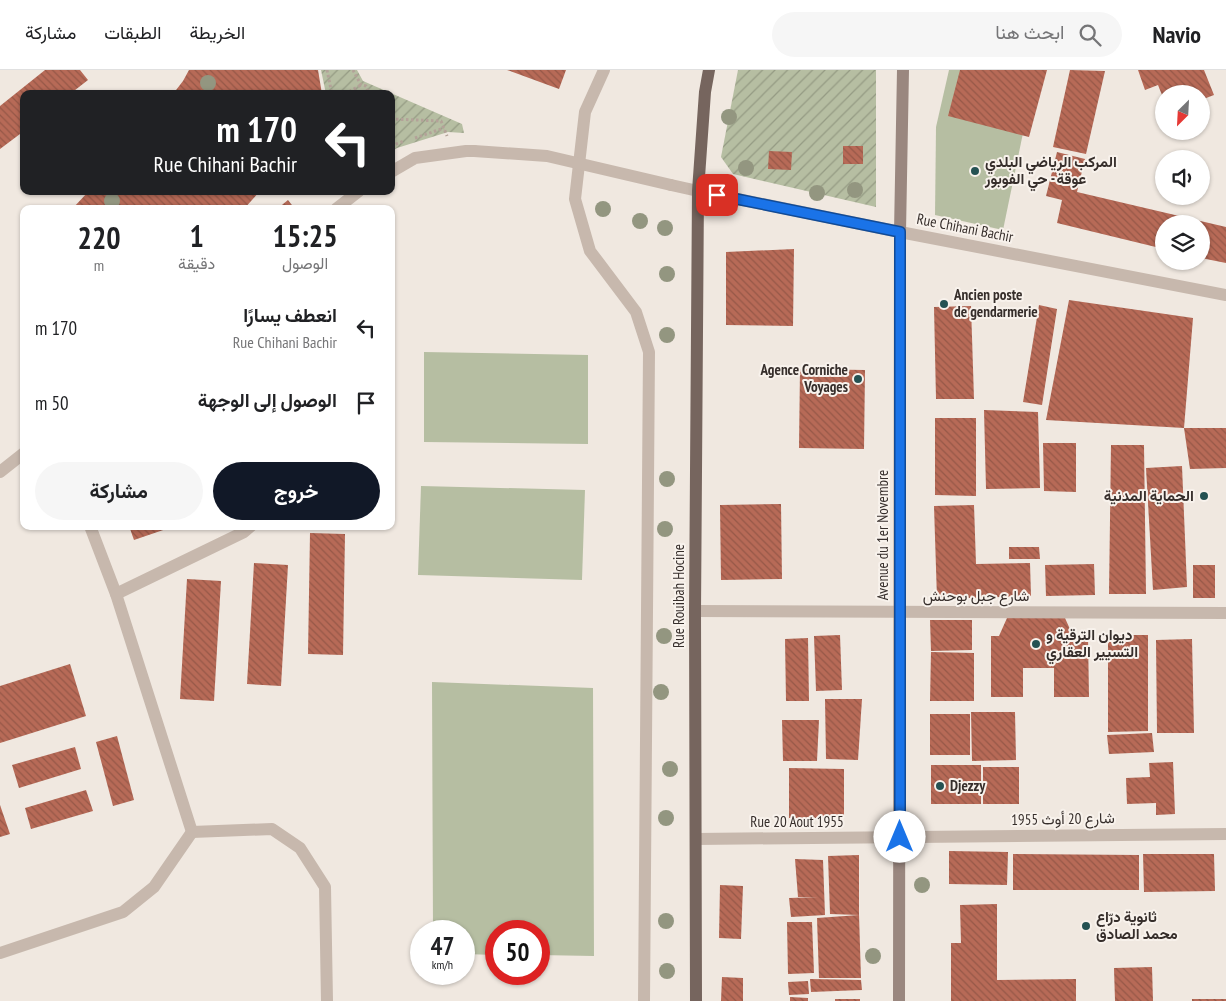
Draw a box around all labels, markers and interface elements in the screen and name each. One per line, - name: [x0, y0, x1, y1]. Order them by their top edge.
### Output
- search box: [772, 12, 1122, 57]
- text: Navio: [1152, 19, 1201, 50]
- text: ابحث هنا: [995, 20, 1064, 44]
- text: مشاركة: [25, 21, 76, 44]
- text: الطبقات: [104, 21, 161, 44]
- text: الخريطة: [189, 21, 245, 44]
- icon: search: [1076, 21, 1104, 49]
- north arrow: [1155, 85, 1210, 140]
- map controls: [1155, 85, 1210, 270]
- text: 170 m: [216, 106, 297, 152]
- icon: left: [315, 110, 380, 175]
- text: Rue Chihani Bachir: [154, 150, 297, 178]
- button: sound: [1155, 150, 1210, 205]
- place label: المركب الرياضي البلدي عوقة - حي الفوبور: [984, 152, 1117, 192]
- marker: المركب الرياضي البلدي عوقة - حي الفوبور: [969, 165, 981, 177]
- pin: [696, 174, 738, 216]
- icon: arrive: [703, 181, 731, 209]
- street label: Rue Chihani Bachir: [915, 209, 1016, 246]
- button: layers: [1155, 215, 1210, 270]
- text: 1: [189, 216, 204, 255]
- text: 15:25: [273, 216, 338, 255]
- text: 220: [78, 218, 121, 257]
- text: دقيقة: [178, 253, 215, 273]
- text: الوصول: [282, 253, 328, 273]
- text: m: [94, 255, 104, 275]
- place label: Ancien poste de gendarmerie: [953, 285, 1038, 321]
- marker: Ancien poste de gendarmerie: [938, 298, 950, 310]
- text: انعطف يسارًا: [243, 303, 337, 327]
- icon: left: [352, 314, 380, 342]
- text: 170 m: [35, 316, 77, 340]
- text: Rue Chihani Bachir: [233, 332, 337, 352]
- place label: Agence Corniche Voyages: [760, 360, 848, 396]
- marker: Agence Corniche Voyages: [852, 373, 864, 385]
- text: الوصول إلى الوجهة: [198, 388, 337, 412]
- icon: arrive: [352, 389, 380, 417]
- text: 50 m: [35, 391, 69, 415]
- button: مشاركة: [35, 462, 203, 520]
- button: خروج: [213, 462, 380, 520]
- street label: Avenue du 1er Novembre: [873, 470, 892, 600]
- place label: الحماية المدنية: [1104, 486, 1194, 505]
- marker: الحماية المدنية: [1198, 490, 1210, 502]
- street label: Rue Rouibah Hocine: [669, 544, 688, 648]
- street label: شارع جبل بوحنش: [923, 586, 1029, 607]
- place label: ديوان الترقية و التسيير العقاري: [1046, 625, 1138, 665]
- marker: ديوان الترقية و التسيير العقاري: [1030, 638, 1042, 650]
- place label: Djezzy: [950, 776, 986, 795]
- marker: Djezzy: [934, 780, 946, 792]
- street label: شارع 20 أوث 1955: [1011, 808, 1115, 831]
- position arrow: [873, 810, 925, 862]
- street label: Rue 20 Aout 1955: [750, 812, 844, 831]
- place label: ثانوية درّاع محمد الصادق: [1096, 907, 1178, 943]
- speed limit sign: 50: [485, 920, 550, 985]
- marker: ثانوية درّاع محمد الصادق: [1080, 920, 1092, 932]
- text: 47: [431, 930, 454, 962]
- text: km/h: [432, 957, 453, 972]

